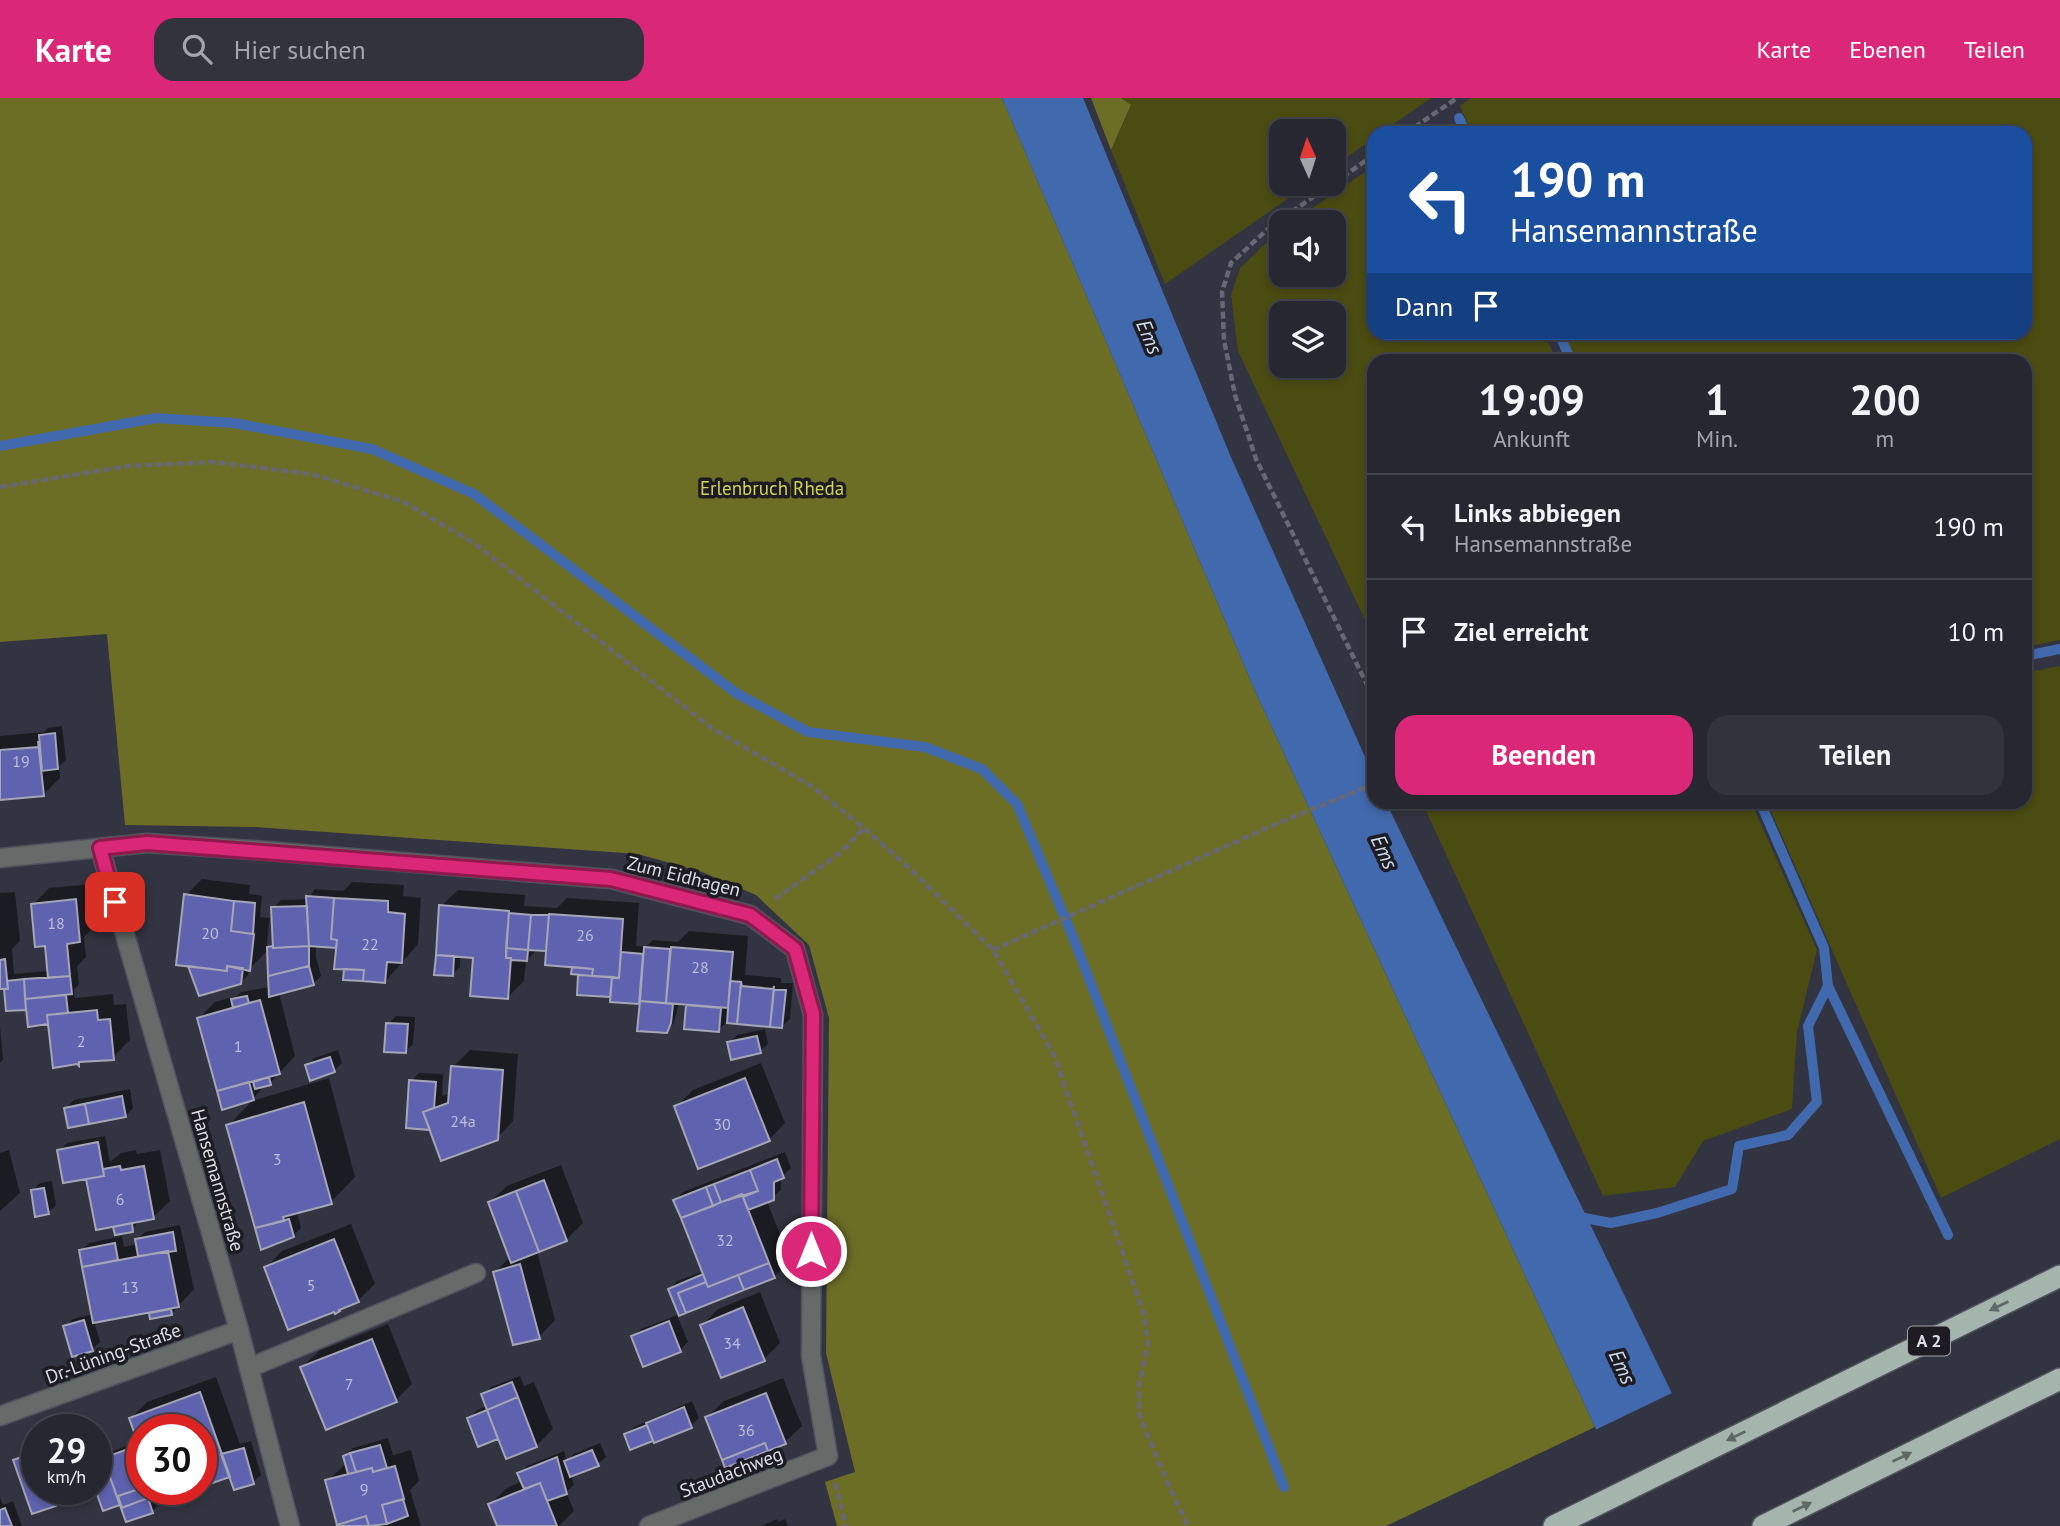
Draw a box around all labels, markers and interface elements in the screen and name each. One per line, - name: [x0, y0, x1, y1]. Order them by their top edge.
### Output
- search box: [154, 18, 644, 81]
- text: Karte: [35, 28, 112, 71]
- icon: search: [178, 30, 216, 68]
- text: Hier suchen: [234, 33, 366, 66]
- text: Karte: [1757, 34, 1811, 65]
- text: Ebenen: [1849, 34, 1926, 65]
- text: Teilen: [1964, 34, 2025, 65]
- north arrow: [1269, 119, 1346, 196]
- map controls: [1269, 119, 1346, 378]
- text: 190 m: [1510, 147, 1645, 211]
- icon: left: [1395, 154, 1486, 245]
- text: Hansemannstraße: [1510, 209, 1758, 251]
- button: sound: [1269, 210, 1346, 287]
- icon: arrive: [1467, 287, 1505, 325]
- text: Dann: [1395, 290, 1453, 323]
- button: layers: [1269, 301, 1346, 378]
- water label: Ems: [1130, 315, 1169, 359]
- text: 19:09: [1478, 372, 1585, 427]
- text: 1: [1705, 372, 1729, 427]
- text: 200: [1849, 372, 1921, 427]
- text: Ankunft: [1493, 424, 1570, 453]
- text: Min.: [1696, 424, 1738, 453]
- text: m: [1876, 424, 1894, 453]
- park label: Erlenbruch Rheda: [700, 476, 844, 500]
- text: Links abbiegen: [1454, 496, 1621, 529]
- icon: left: [1395, 508, 1433, 546]
- text: 190 m: [1933, 510, 2004, 543]
- text: Hansemannstraße: [1454, 529, 1632, 558]
- icon: arrive: [1395, 613, 1433, 651]
- text: Ziel erreicht: [1454, 615, 1589, 648]
- text: 10 m: [1948, 615, 2004, 648]
- button: Beenden: [1395, 715, 1693, 795]
- button: Teilen: [1707, 715, 2004, 795]
- house number: 19: [12, 751, 30, 771]
- water label: Ems: [1365, 830, 1404, 874]
- street label: Zum Eidhagen: [625, 850, 743, 902]
- pin: [85, 872, 145, 932]
- icon: arrive: [96, 883, 134, 921]
- house number: 18: [47, 913, 65, 933]
- house number: 20: [201, 923, 219, 943]
- house number: 26: [576, 925, 594, 945]
- house number: 22: [361, 934, 379, 954]
- house number: 28: [691, 957, 709, 977]
- house number: 2: [77, 1031, 85, 1051]
- house number: 1: [234, 1036, 242, 1056]
- street label: Hansemannstraße: [186, 1106, 250, 1254]
- house number: 24a: [450, 1111, 476, 1131]
- house number: 30: [713, 1114, 731, 1134]
- house number: 3: [273, 1149, 281, 1169]
- house number: 6: [116, 1189, 124, 1209]
- position arrow: [774, 1214, 848, 1288]
- house number: 32: [716, 1230, 734, 1250]
- house number: 5: [307, 1275, 315, 1295]
- house number: 13: [121, 1277, 139, 1297]
- one-way arrow: [1989, 1301, 2009, 1312]
- street label: Dr.-Lüning-Straße: [42, 1317, 184, 1389]
- road number: A 2: [1908, 1326, 1950, 1356]
- house number: 34: [723, 1333, 741, 1353]
- water label: Ems: [1603, 1345, 1642, 1389]
- house number: 7: [345, 1374, 353, 1394]
- speed limit sign: 30: [126, 1414, 217, 1505]
- house number: 36: [737, 1420, 755, 1440]
- text: 29: [47, 1427, 86, 1473]
- one-way arrow: [1726, 1431, 1746, 1442]
- street label: Staudachweg: [676, 1441, 786, 1503]
- one-way arrow: [1892, 1452, 1912, 1463]
- text: km/h: [47, 1465, 86, 1488]
- house number: 9: [360, 1479, 368, 1499]
- one-way arrow: [1792, 1501, 1812, 1512]

